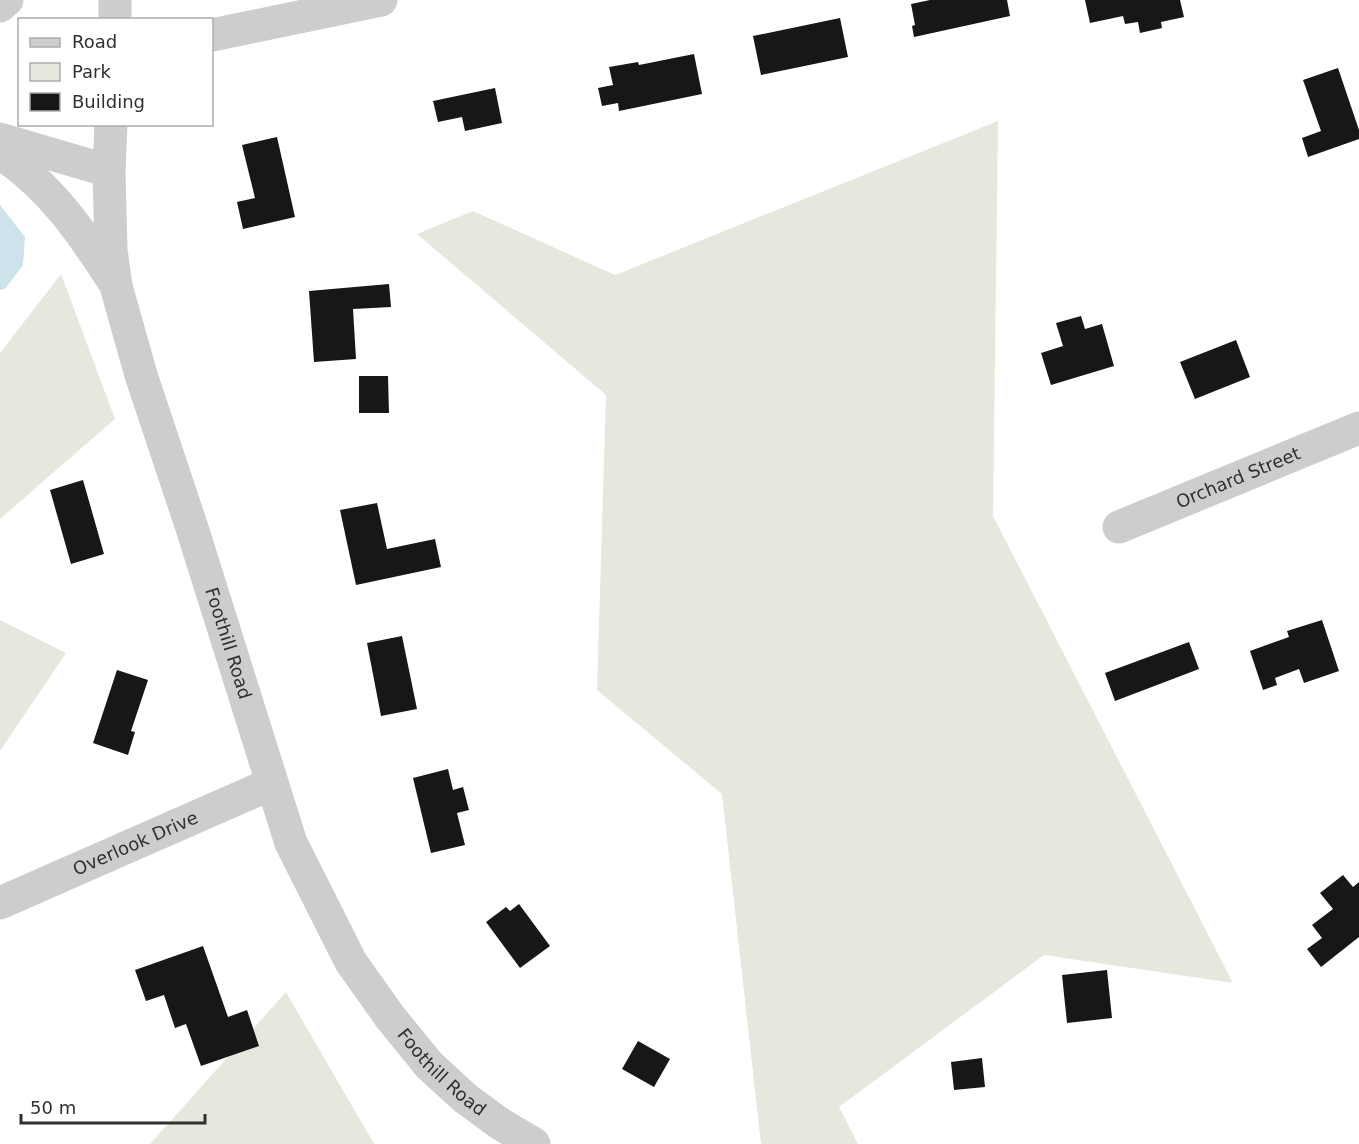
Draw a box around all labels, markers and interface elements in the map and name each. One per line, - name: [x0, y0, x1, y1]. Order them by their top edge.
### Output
- legend: [18, 18, 213, 126]
- text: Road: [72, 31, 117, 52]
- text: Park: [72, 61, 111, 82]
- text: Building: [72, 91, 145, 112]
- street label: Orchard Street: [1173, 442, 1303, 512]
- street label: Foothill Road: [201, 585, 256, 702]
- street label: Overlook Drive: [69, 806, 201, 880]
- street label: Foothill Road: [394, 1024, 490, 1120]
- scale bar: [21, 1087, 206, 1125]
- text: 50 m: [30, 1097, 76, 1118]

